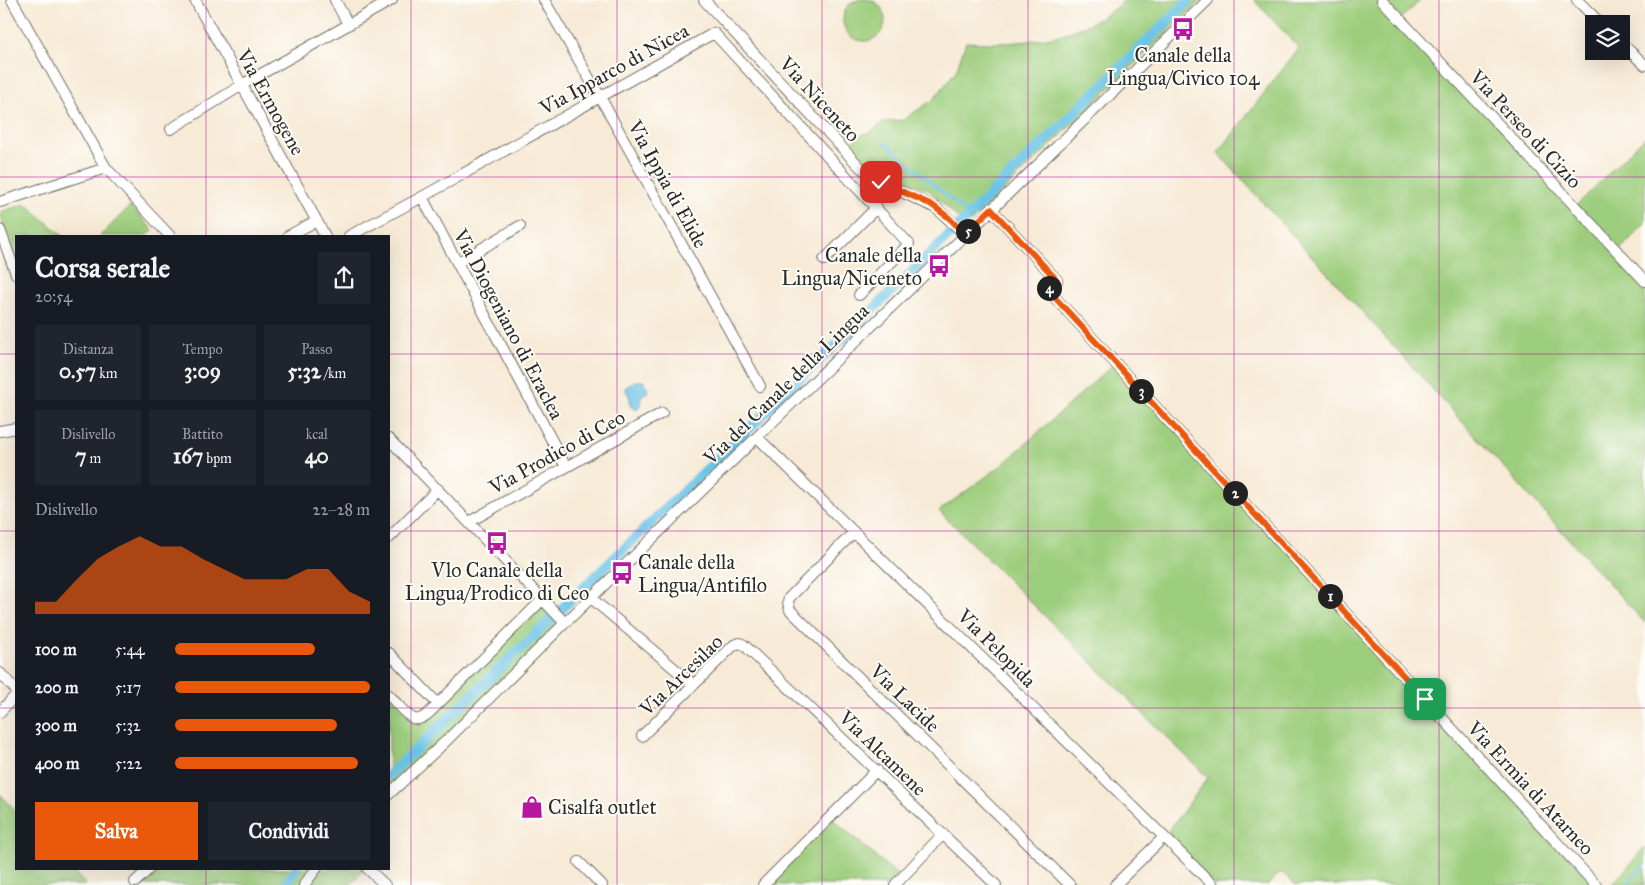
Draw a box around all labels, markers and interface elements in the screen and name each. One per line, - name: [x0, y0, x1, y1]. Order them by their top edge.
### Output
- map controls: [1585, 15, 1630, 60]
- button: layers: [1585, 15, 1630, 60]
- bus stop icon: Canale della Lingua/Civico 104: [1170, 16, 1196, 42]
- street label: Via Ipparco di Nicea: [534, 18, 693, 120]
- place label: Canale della Lingua/Civico 104: [1107, 43, 1260, 91]
- street label: Via Ermogene: [231, 44, 310, 160]
- street label: Via Niceneto: [774, 51, 865, 147]
- street label: Via Perseo di Cizio: [1464, 64, 1587, 193]
- street label: Via Ippia di Elide: [623, 115, 713, 252]
- pin: [860, 161, 902, 203]
- icon: check: [867, 168, 895, 196]
- pin: 5: [956, 218, 980, 244]
- text: 5: [965, 223, 972, 240]
- street label: Via Diogeniano di Eraclea: [447, 224, 570, 424]
- place label: Canale della Lingua/Niceneto: [781, 243, 923, 291]
- text: Corsa serale: [35, 250, 170, 285]
- button: share: [318, 252, 370, 304]
- bus stop icon: Canale della Lingua/Niceneto: [926, 253, 952, 279]
- pin: 4: [1036, 276, 1062, 300]
- text: 4: [1046, 280, 1053, 297]
- text: 20:54: [35, 287, 72, 306]
- street label: Via del Canale della Lingua: [697, 298, 875, 471]
- text: Distanza: [63, 341, 114, 358]
- text: Tempo: [182, 341, 223, 358]
- text: Passo: [301, 341, 332, 358]
- text: 0.57: [59, 358, 96, 384]
- text: 3:09: [184, 358, 221, 384]
- text: 5:32: [287, 358, 321, 384]
- text: km: [96, 365, 117, 382]
- text: /km: [321, 365, 346, 382]
- pin: 3: [1128, 378, 1154, 404]
- text: 3: [1139, 383, 1144, 400]
- street label: Via Prodico di Ceo: [484, 405, 629, 500]
- text: Dislivello: [61, 426, 115, 443]
- text: Battito: [182, 426, 223, 443]
- text: kcal: [306, 426, 328, 443]
- text: 7: [75, 443, 86, 469]
- text: 167: [173, 443, 203, 469]
- text: 40: [305, 443, 329, 469]
- text: m: [86, 450, 101, 467]
- text: bpm: [203, 450, 232, 467]
- pin: 2: [1222, 480, 1248, 506]
- text: 2: [1232, 485, 1239, 502]
- text: Dislivello: [35, 500, 97, 519]
- text: 22–28 m: [313, 500, 370, 519]
- bus stop icon: Vlo Canale della Lingua/Prodico di Ceo: [484, 530, 510, 556]
- place label: Canale della Lingua/Antifilo: [638, 550, 767, 598]
- place label: Vlo Canale della Lingua/Prodico di Ceo: [405, 558, 589, 606]
- bus stop icon: Canale della Lingua/Antifilo: [609, 560, 635, 586]
- pin: 1: [1318, 584, 1342, 608]
- text: 1: [1328, 588, 1333, 605]
- street label: Via Pelopida: [952, 603, 1042, 693]
- street label: Via Arcesilao: [634, 629, 728, 721]
- text: 100 m: [35, 640, 77, 659]
- text: 5:44: [115, 640, 144, 659]
- street label: Via Lacide: [864, 658, 945, 737]
- text: 200 m: [35, 678, 78, 697]
- text: 5:17: [115, 678, 141, 697]
- pin: [1404, 678, 1446, 720]
- icon: arrive: [1411, 685, 1439, 713]
- street label: Via Alcamene: [834, 705, 932, 801]
- street label: Via Ermia di Atarneo: [1462, 715, 1599, 860]
- text: 300 m: [35, 716, 77, 735]
- text: 5:32: [115, 716, 141, 735]
- text: 400 m: [35, 754, 79, 773]
- text: 5:22: [115, 754, 142, 773]
- shop icon: Cisalfa outlet: [519, 794, 545, 820]
- place label: Cisalfa outlet: [548, 795, 657, 819]
- button: Salva: [35, 802, 198, 860]
- button: Condividi: [208, 802, 370, 860]

